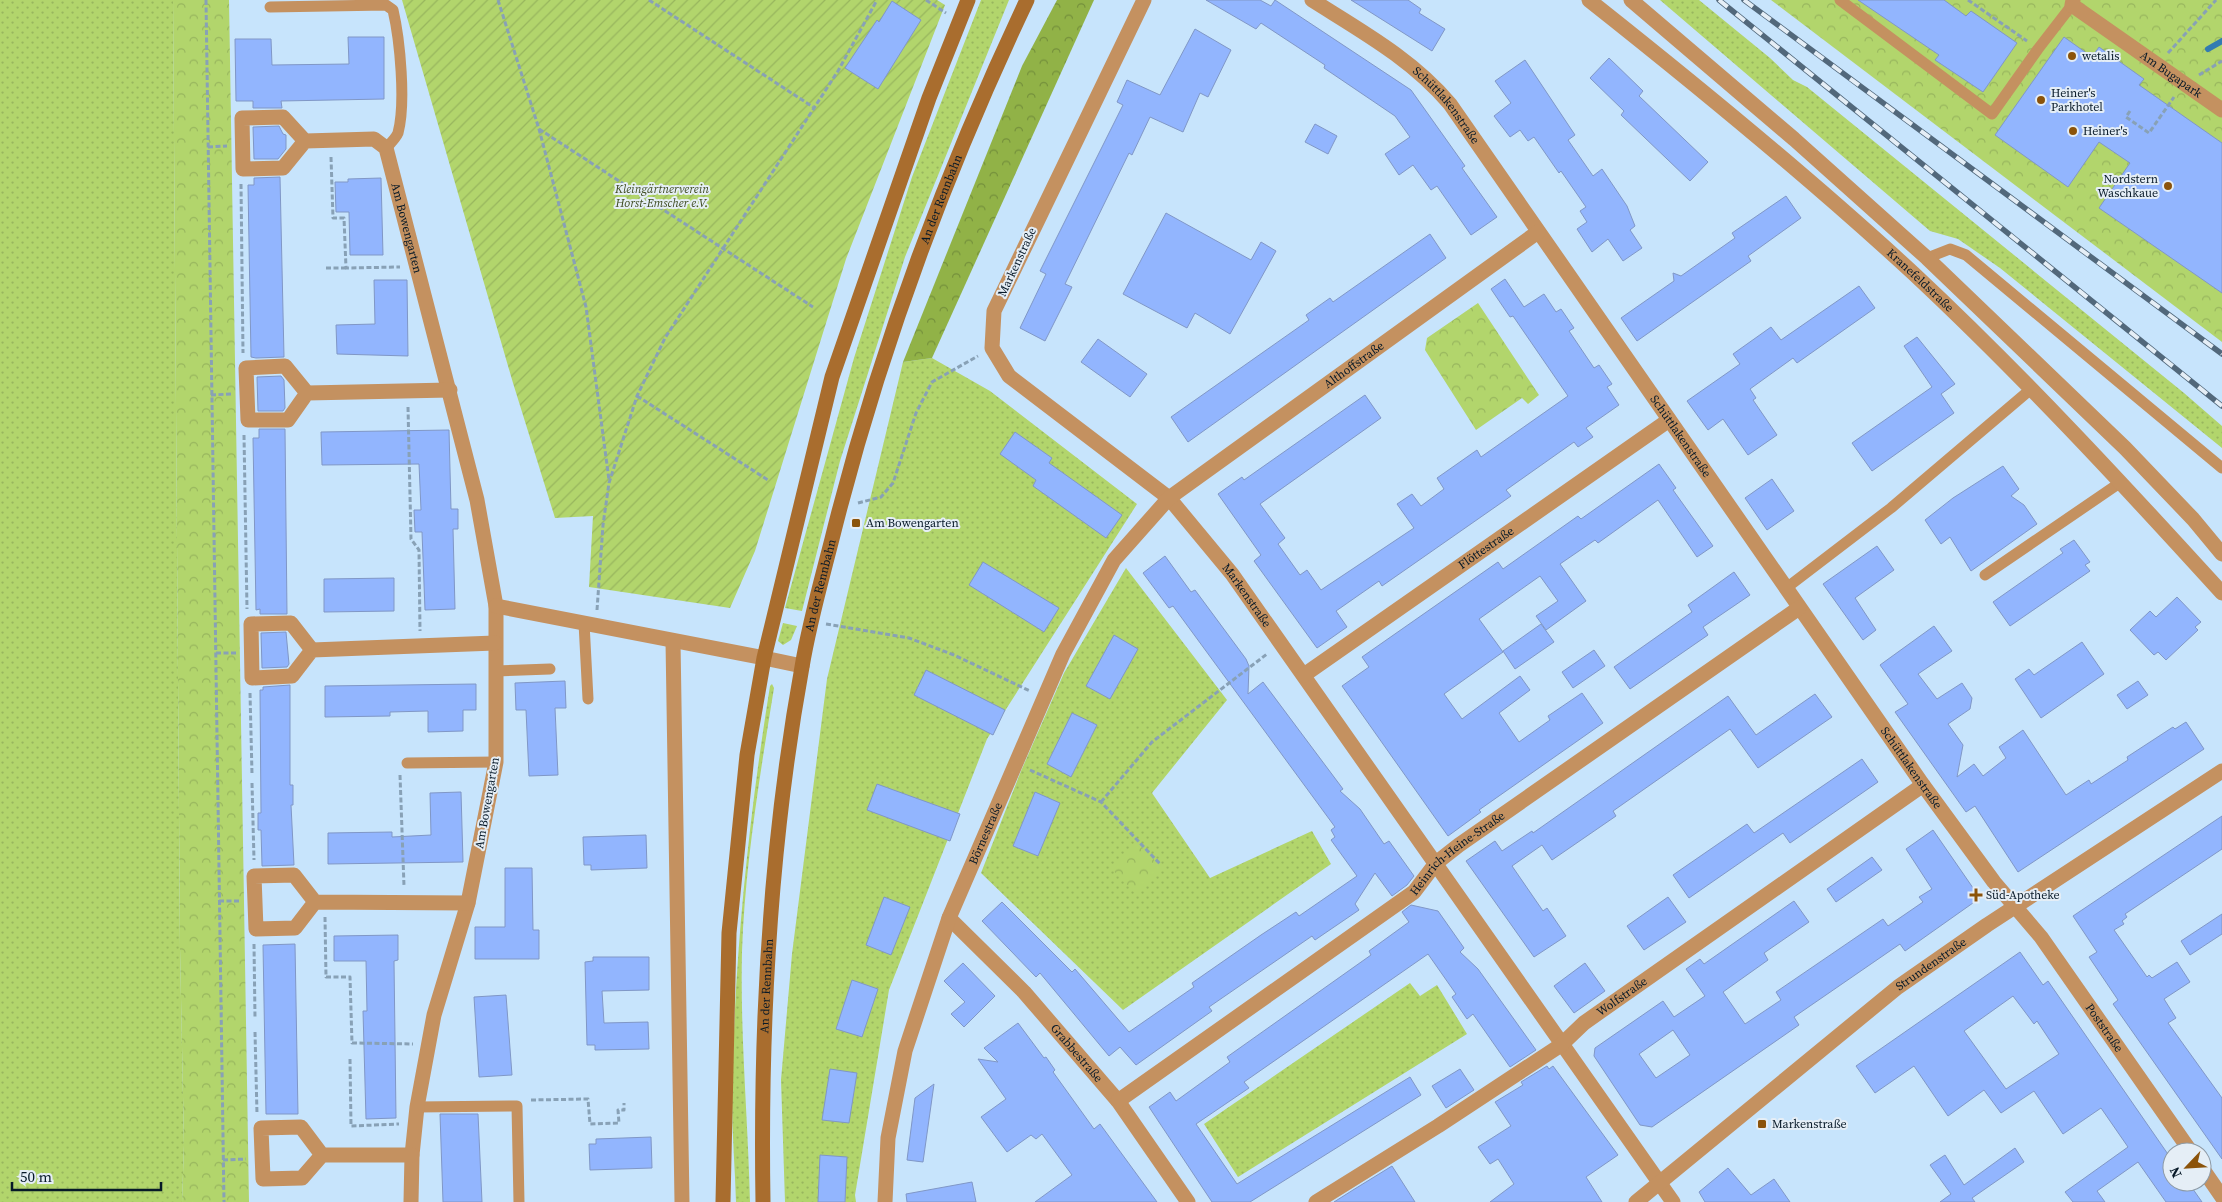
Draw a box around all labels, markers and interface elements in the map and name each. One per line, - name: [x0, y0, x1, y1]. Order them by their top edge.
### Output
- street label: Am Bugapark: [2137, 47, 2206, 102]
- place label: wetalis: [2082, 48, 2119, 64]
- marker: wetalis: [2066, 50, 2078, 62]
- street label: Schüttlakenstraße: [1409, 63, 1483, 147]
- place label: Heiner's Parkhotel: [2051, 85, 2103, 115]
- marker: Heiner's Parkhotel: [2035, 94, 2047, 106]
- place label: Heiner's: [2083, 123, 2127, 139]
- marker: Heiner's: [2067, 125, 2079, 137]
- street label: An der Rennbahn: [916, 152, 966, 246]
- place label: Nordstern Waschkaue: [2097, 171, 2158, 201]
- marker: Nordstern Waschkaue: [2162, 180, 2174, 192]
- street label: Am Bowengarten: [387, 181, 426, 275]
- park label: Kleingärtnerverein Horst-Emscher e.V.: [614, 181, 709, 211]
- street label: Markenstraße: [994, 225, 1040, 299]
- street label: Kranefeldstraße: [1883, 245, 1957, 315]
- street label: Althoffstraße: [1320, 338, 1387, 392]
- street label: Schüttlakenstraße: [1647, 392, 1715, 480]
- place label: Am Bowengarten: [866, 515, 959, 531]
- marker: Am Bowengarten: [850, 517, 862, 529]
- street label: Flöttestraße: [1455, 523, 1517, 573]
- street label: An der Rennbahn: [801, 537, 840, 633]
- street label: Markenstraße: [1219, 560, 1275, 630]
- street label: Schüttlakenstraße: [1877, 724, 1946, 812]
- street label: Am Bowengarten: [471, 756, 503, 850]
- street label: Börnestraße: [965, 800, 1006, 867]
- street label: Heinrich-Heine-Straße: [1406, 808, 1508, 899]
- place label: Süd-Apotheke: [1986, 887, 2060, 903]
- marker: Süd-Apotheke: [1970, 889, 1982, 901]
- street label: Strundenstraße: [1892, 934, 1969, 994]
- street label: An der Rennbahn: [756, 938, 777, 1034]
- street label: Wolfstraße: [1593, 973, 1650, 1020]
- street label: Poststraße: [2082, 1000, 2127, 1055]
- street label: Grabbestraße: [1047, 1020, 1106, 1086]
- place label: Markenstraße: [1772, 1116, 1847, 1132]
- marker: Markenstraße: [1756, 1118, 1768, 1130]
- north arrow: [2162, 1142, 2212, 1192]
- scale bar: [12, 1160, 161, 1192]
- text: N: [2164, 1164, 2186, 1181]
- text: 50 m: [20, 1166, 52, 1187]

